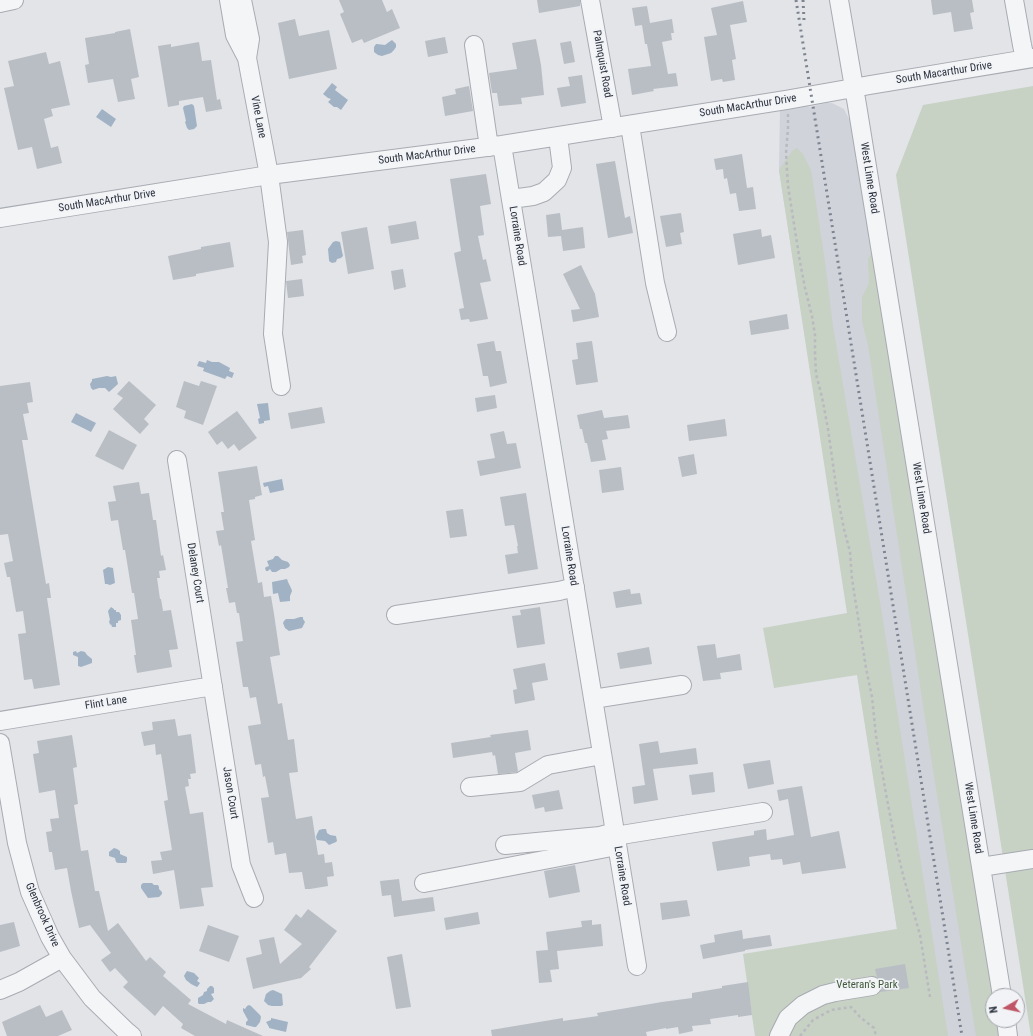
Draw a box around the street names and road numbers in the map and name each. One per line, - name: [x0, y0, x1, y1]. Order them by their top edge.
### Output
- street label: Palmquist Road: [590, 29, 614, 99]
- street label: South Macarthur Drive: [895, 59, 993, 87]
- street label: South MacArthur Drive: [699, 92, 797, 120]
- street label: Vine Lane: [247, 95, 269, 139]
- street label: West Linne Road: [857, 141, 881, 215]
- street label: South MacArthur Drive: [378, 142, 476, 168]
- street label: South MacArthur Drive: [58, 187, 156, 215]
- street label: Lorraine Road: [506, 205, 528, 267]
- street label: West Linne Road: [909, 461, 933, 535]
- street label: Lorraine Road: [558, 525, 580, 587]
- street label: Delaney Court: [184, 542, 206, 604]
- street label: Flint Lane: [84, 693, 128, 713]
- street label: Jason Court: [219, 766, 241, 820]
- street label: West Linne Road: [961, 781, 985, 855]
- street label: Lorraine Road: [611, 845, 633, 907]
- street label: Glenbrook Drive: [22, 881, 62, 949]

